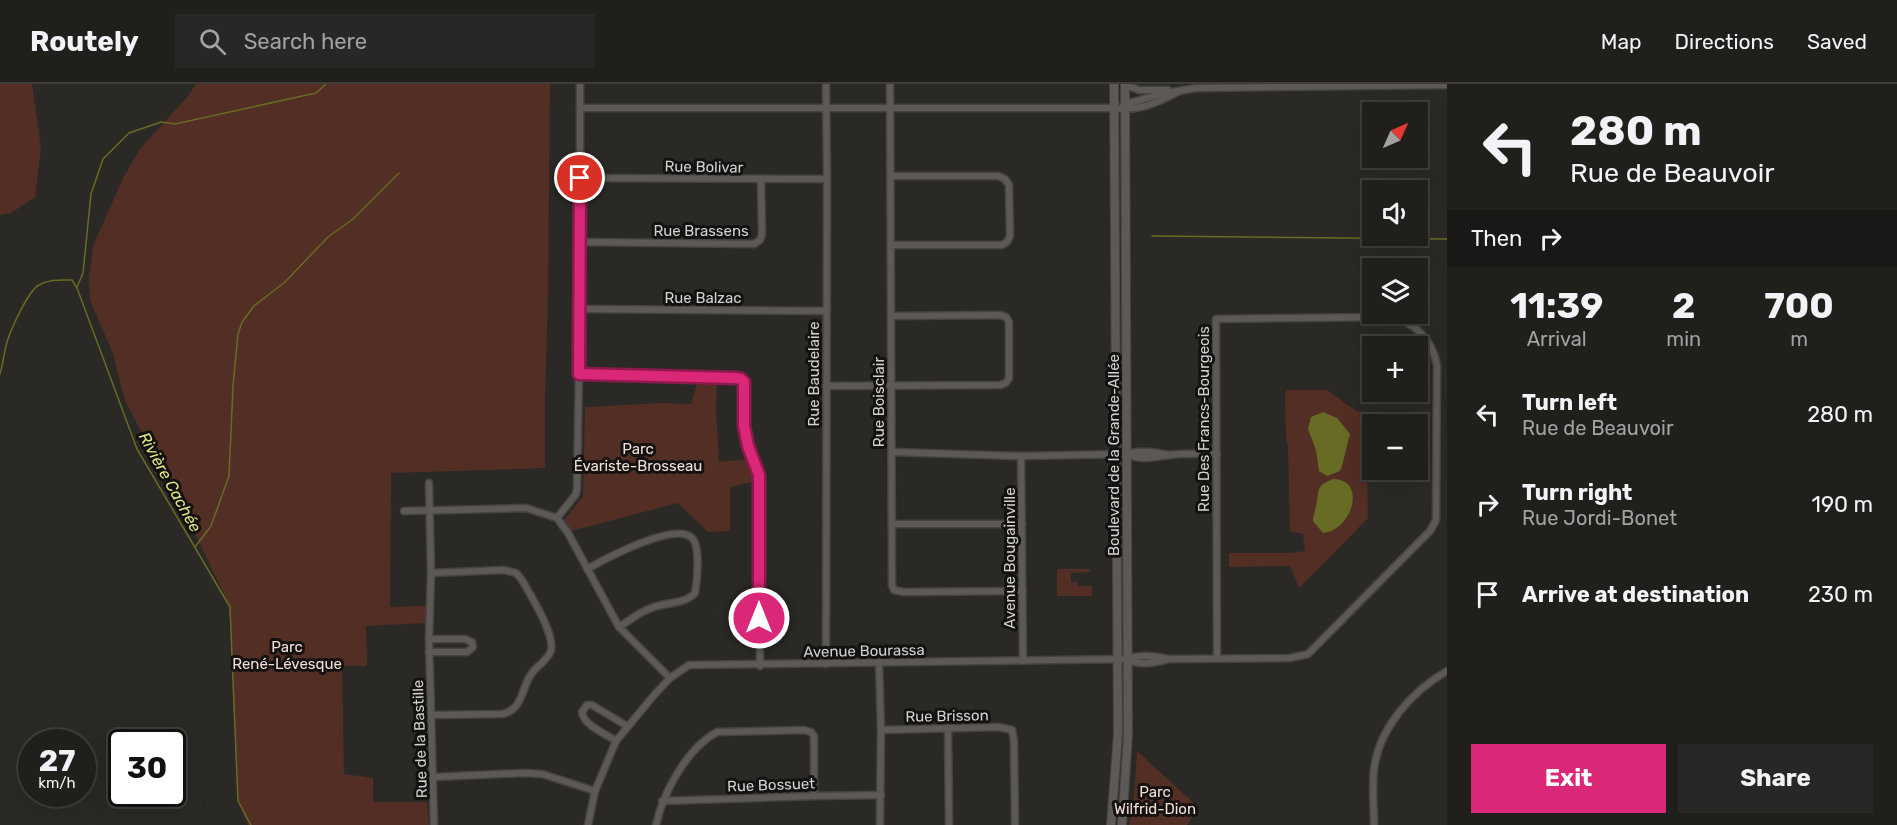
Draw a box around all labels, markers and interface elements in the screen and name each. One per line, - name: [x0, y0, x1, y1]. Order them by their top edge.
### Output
- search box: [175, 14, 595, 68]
- text: Routely: [30, 25, 139, 58]
- icon: search: [196, 25, 229, 58]
- text: Search here: [244, 28, 367, 55]
- text: Map: [1601, 29, 1642, 54]
- text: Directions: [1675, 29, 1774, 54]
- text: Saved: [1807, 29, 1867, 54]
- north arrow: [1362, 102, 1428, 168]
- map controls: [1362, 102, 1428, 480]
- text: 280 m: [1570, 106, 1702, 156]
- icon: left: [1471, 108, 1549, 186]
- pin: [554, 152, 605, 203]
- street label: Rue Bolivar: [664, 157, 744, 177]
- text: Rue de Beauvoir: [1570, 157, 1775, 189]
- icon: arrive: [563, 161, 596, 194]
- button: sound: [1362, 180, 1428, 246]
- street label: Rue Brassens: [653, 222, 749, 240]
- icon: right: [1534, 222, 1567, 255]
- text: Then: [1471, 225, 1522, 252]
- button: layers: [1362, 258, 1428, 324]
- text: 11:39: [1510, 284, 1603, 327]
- text: 2: [1672, 284, 1695, 327]
- text: 700: [1764, 284, 1834, 327]
- street label: Rue Balzac: [664, 289, 742, 307]
- street label: Rue Baudelaire: [805, 321, 823, 427]
- street label: Rue Des Francs-Bourgeois: [1195, 326, 1213, 512]
- text: Arrival: [1527, 327, 1587, 351]
- text: min: [1666, 327, 1701, 351]
- text: m: [1790, 327, 1808, 351]
- button: +: [1362, 336, 1428, 402]
- street label: Boulevard de la Grande-Allée: [1105, 354, 1123, 556]
- street label: Rue Boisclair: [870, 357, 888, 447]
- text: Turn left: [1522, 389, 1617, 416]
- icon: left: [1471, 398, 1504, 431]
- text: 280 m: [1807, 401, 1873, 428]
- button: −: [1362, 414, 1428, 480]
- text: Rue de Beauvoir: [1522, 416, 1674, 440]
- water label: Rivière Cachée: [135, 429, 205, 535]
- park label: Parc Évariste-Brosseau: [574, 440, 702, 475]
- text: Turn right: [1522, 479, 1632, 506]
- street label: Avenue Bougainville: [1001, 487, 1019, 629]
- icon: right: [1471, 488, 1504, 521]
- text: 190 m: [1812, 491, 1873, 518]
- text: Rue Jordi-Bonet: [1522, 506, 1677, 530]
- icon: arrive: [1471, 578, 1504, 611]
- text: Arrive at destination: [1522, 581, 1749, 608]
- text: 230 m: [1808, 581, 1873, 608]
- position arrow: [727, 586, 791, 650]
- park label: Parc René-Lévesque: [232, 638, 342, 673]
- street label: Avenue Bourassa: [803, 641, 925, 661]
- street label: Rue de la Bastille: [409, 679, 431, 799]
- street label: Rue Brisson: [905, 706, 989, 726]
- speed limit sign: 30: [108, 729, 186, 807]
- text: 27: [39, 743, 75, 779]
- button: Exit: [1471, 744, 1666, 813]
- button: Share: [1678, 744, 1873, 813]
- text: km/h: [38, 774, 76, 792]
- street label: Rue Bossuet: [727, 774, 815, 796]
- park label: Parc Wilfrid-Dion: [1114, 783, 1196, 818]

